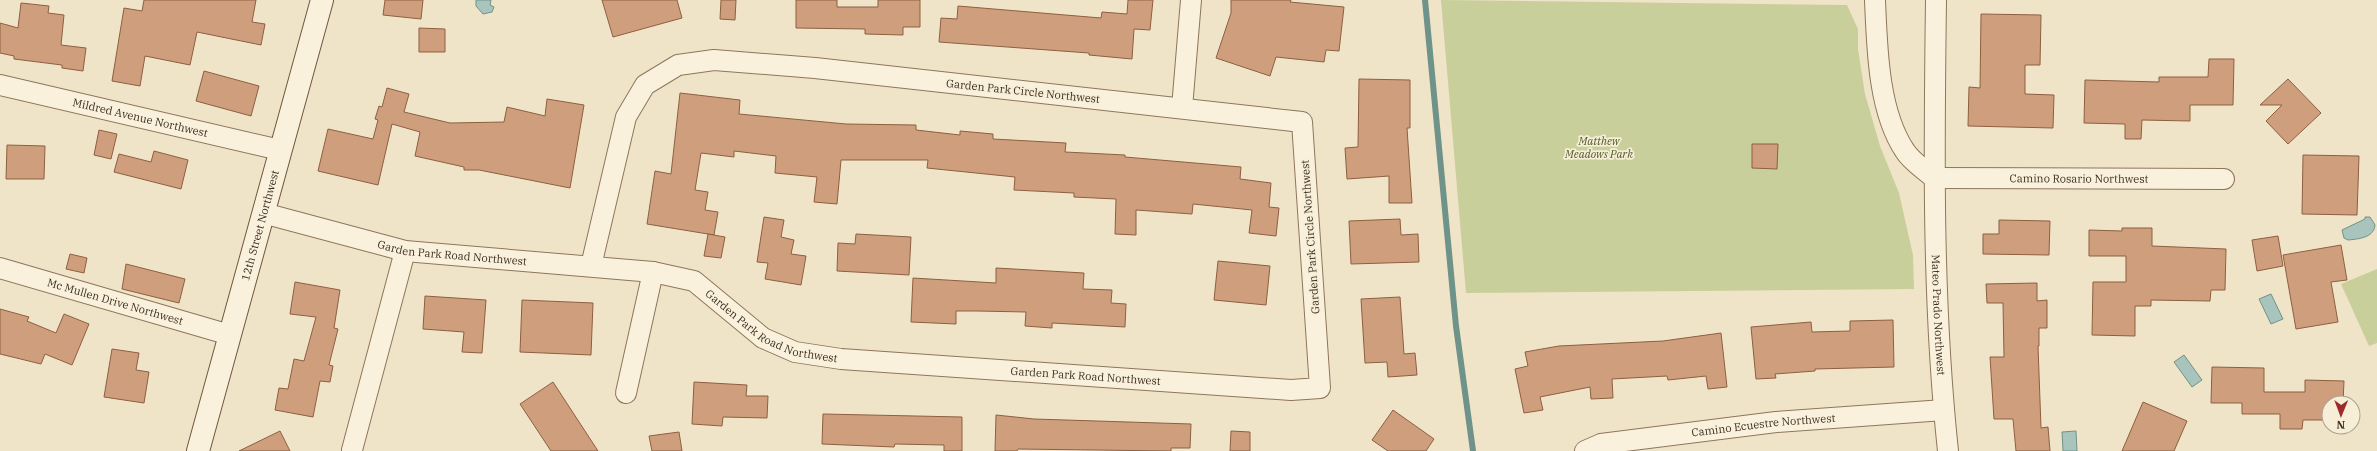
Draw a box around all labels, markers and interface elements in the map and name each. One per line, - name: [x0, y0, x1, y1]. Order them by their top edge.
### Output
- street label: Garden Park Circle Northwest: [945, 76, 1101, 106]
- street label: Mildred Avenue Northwest: [71, 95, 209, 140]
- park label: Matthew Meadows Park: [1564, 134, 1633, 161]
- street label: Garden Park Circle Northwest: [1298, 159, 1322, 315]
- street label: 12th Street Northwest: [238, 168, 282, 282]
- street label: Camino Rosario Northwest: [2010, 171, 2148, 186]
- street label: Garden Park Road Northwest: [376, 237, 528, 268]
- street label: Mateo Prado Northwest: [1929, 254, 1948, 376]
- street label: Mc Mullen Drive Northwest: [46, 275, 185, 328]
- street label: Garden Park Road Northwest: [703, 286, 839, 365]
- street label: Garden Park Road Northwest: [1010, 364, 1161, 388]
- north arrow: [2321, 395, 2361, 435]
- street label: Camino Ecuestre Northwest: [1691, 411, 1836, 440]
- text: N: [2336, 418, 2345, 432]

